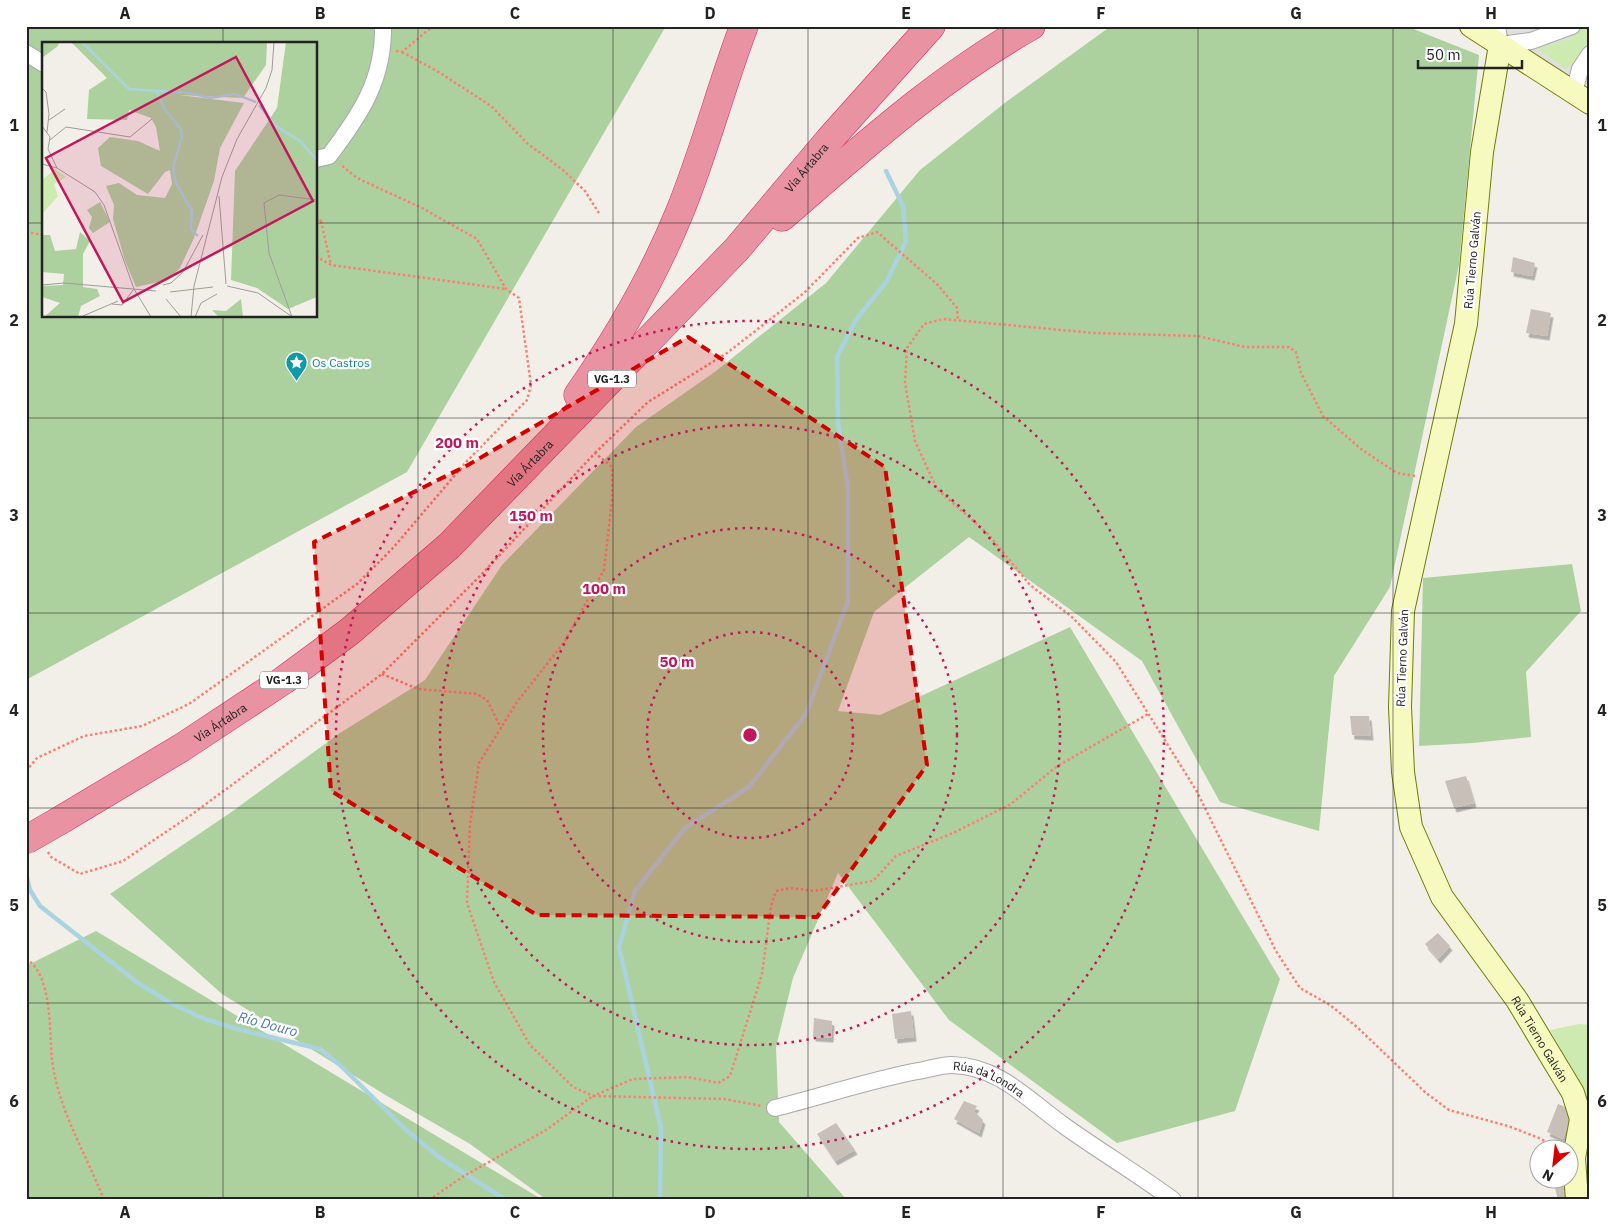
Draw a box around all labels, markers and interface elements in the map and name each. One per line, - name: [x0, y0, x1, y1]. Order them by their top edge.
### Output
- text: A: [120, 3, 131, 23]
- text: B: [315, 3, 326, 23]
- text: C: [510, 3, 520, 23]
- text: D: [704, 3, 716, 23]
- text: E: [901, 3, 911, 23]
- text: F: [1096, 3, 1106, 23]
- text: G: [1290, 3, 1302, 23]
- text: H: [1485, 3, 1497, 23]
- scale bar: [1418, 38, 1522, 70]
- inset map: [42, 42, 318, 318]
- text: 50 m: [1426, 45, 1461, 64]
- text: 1: [9, 115, 19, 135]
- text: 1: [1597, 115, 1607, 135]
- street label: Vía Ártabra: [781, 139, 832, 195]
- street label: Rúa Tierno Galván: [1460, 211, 1484, 309]
- text: 2: [9, 310, 19, 330]
- text: 2: [1597, 310, 1607, 330]
- place icon: Os Castros: [284, 350, 308, 381]
- place label: Os Castros: [312, 355, 370, 370]
- road number: VG-1.3: [588, 370, 636, 388]
- text: 200 m: [435, 433, 479, 452]
- street label: Vía Ártabra: [503, 436, 556, 490]
- text: 3: [9, 505, 19, 525]
- text: 3: [1597, 505, 1607, 525]
- text: 150 m: [509, 506, 553, 525]
- text: 100 m: [582, 579, 626, 598]
- street label: Rúa Tierno Galván: [1393, 609, 1411, 707]
- text: 50 m: [660, 652, 694, 671]
- road number: VG-1.3: [260, 672, 308, 688]
- street label: Vía Ártabra: [191, 699, 250, 745]
- text: 4: [9, 700, 19, 720]
- text: 4: [1597, 700, 1607, 720]
- centre of rings: [741, 726, 759, 744]
- text: 5: [9, 895, 19, 915]
- text: 5: [1597, 895, 1607, 915]
- street label: Rúa Tierno Galván: [1509, 993, 1572, 1085]
- water label: Río Douro: [236, 1007, 300, 1041]
- street label: Rúa da Londra: [953, 1057, 1028, 1100]
- text: 6: [9, 1091, 19, 1111]
- text: 6: [1597, 1091, 1607, 1111]
- north arrow: [1528, 1138, 1578, 1188]
- text: N: [1539, 1165, 1557, 1186]
- text: A: [120, 1202, 131, 1222]
- text: B: [315, 1202, 326, 1222]
- text: C: [510, 1202, 520, 1222]
- text: D: [704, 1202, 716, 1222]
- text: E: [901, 1202, 911, 1222]
- text: F: [1096, 1202, 1106, 1222]
- text: G: [1290, 1202, 1302, 1222]
- text: H: [1485, 1202, 1497, 1222]

